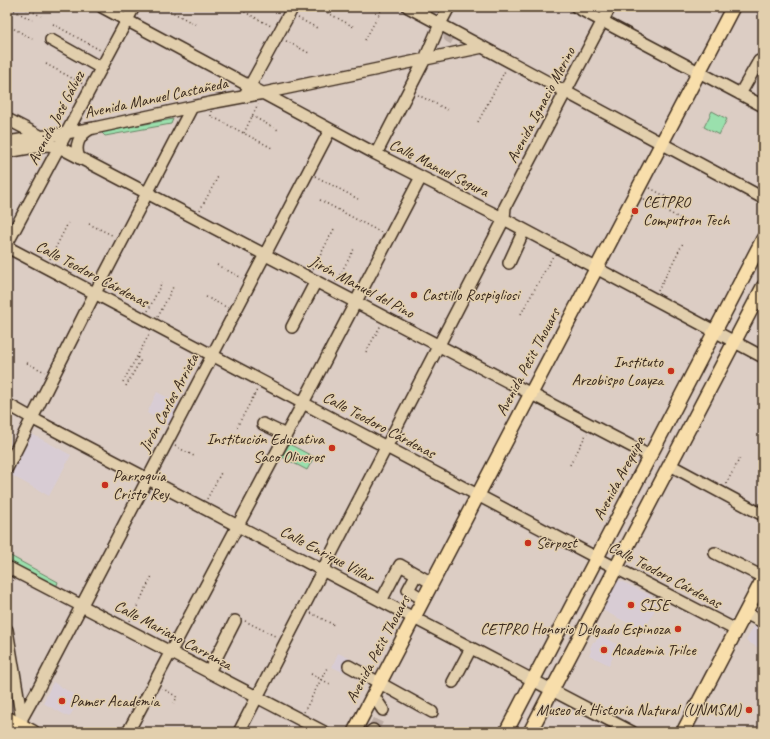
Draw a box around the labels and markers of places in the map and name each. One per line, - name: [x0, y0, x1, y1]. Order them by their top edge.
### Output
- place label: CETPRO Computron Tech: [643, 192, 731, 230]
- marker: CETPRO Computron Tech: [630, 206, 640, 216]
- place label: Castillo Rospigliosi: [422, 285, 521, 305]
- marker: Castillo Rospigliosi: [409, 290, 419, 300]
- place label: Instituto Arzobispo Loayza: [572, 352, 664, 390]
- marker: Instituto Arzobispo Loayza: [666, 366, 676, 376]
- place label: Institución Educativa Saco Oliveros: [207, 429, 326, 467]
- marker: Institución Educativa Saco Oliveros: [327, 443, 337, 453]
- place label: Parroquia Cristo Rey: [113, 466, 170, 504]
- marker: Parroquia Cristo Rey: [100, 480, 110, 490]
- place label: Serpost: [536, 533, 579, 553]
- marker: Serpost: [523, 538, 533, 548]
- place label: SISE: [639, 595, 671, 615]
- marker: SISE: [626, 600, 636, 610]
- place label: CETPRO Honorio Delgado Espinoza: [480, 619, 671, 639]
- marker: CETPRO Honorio Delgado Espinoza: [673, 624, 683, 634]
- place label: Academia Trilce: [612, 640, 697, 660]
- marker: Academia Trilce: [599, 645, 609, 655]
- place label: Pamer Academia: [70, 691, 160, 711]
- marker: Pamer Academia: [57, 696, 67, 706]
- place label: Museo de Historia Natural (UNMSM): [536, 700, 742, 720]
- marker: Museo de Historia Natural (UNMSM): [744, 705, 754, 715]

